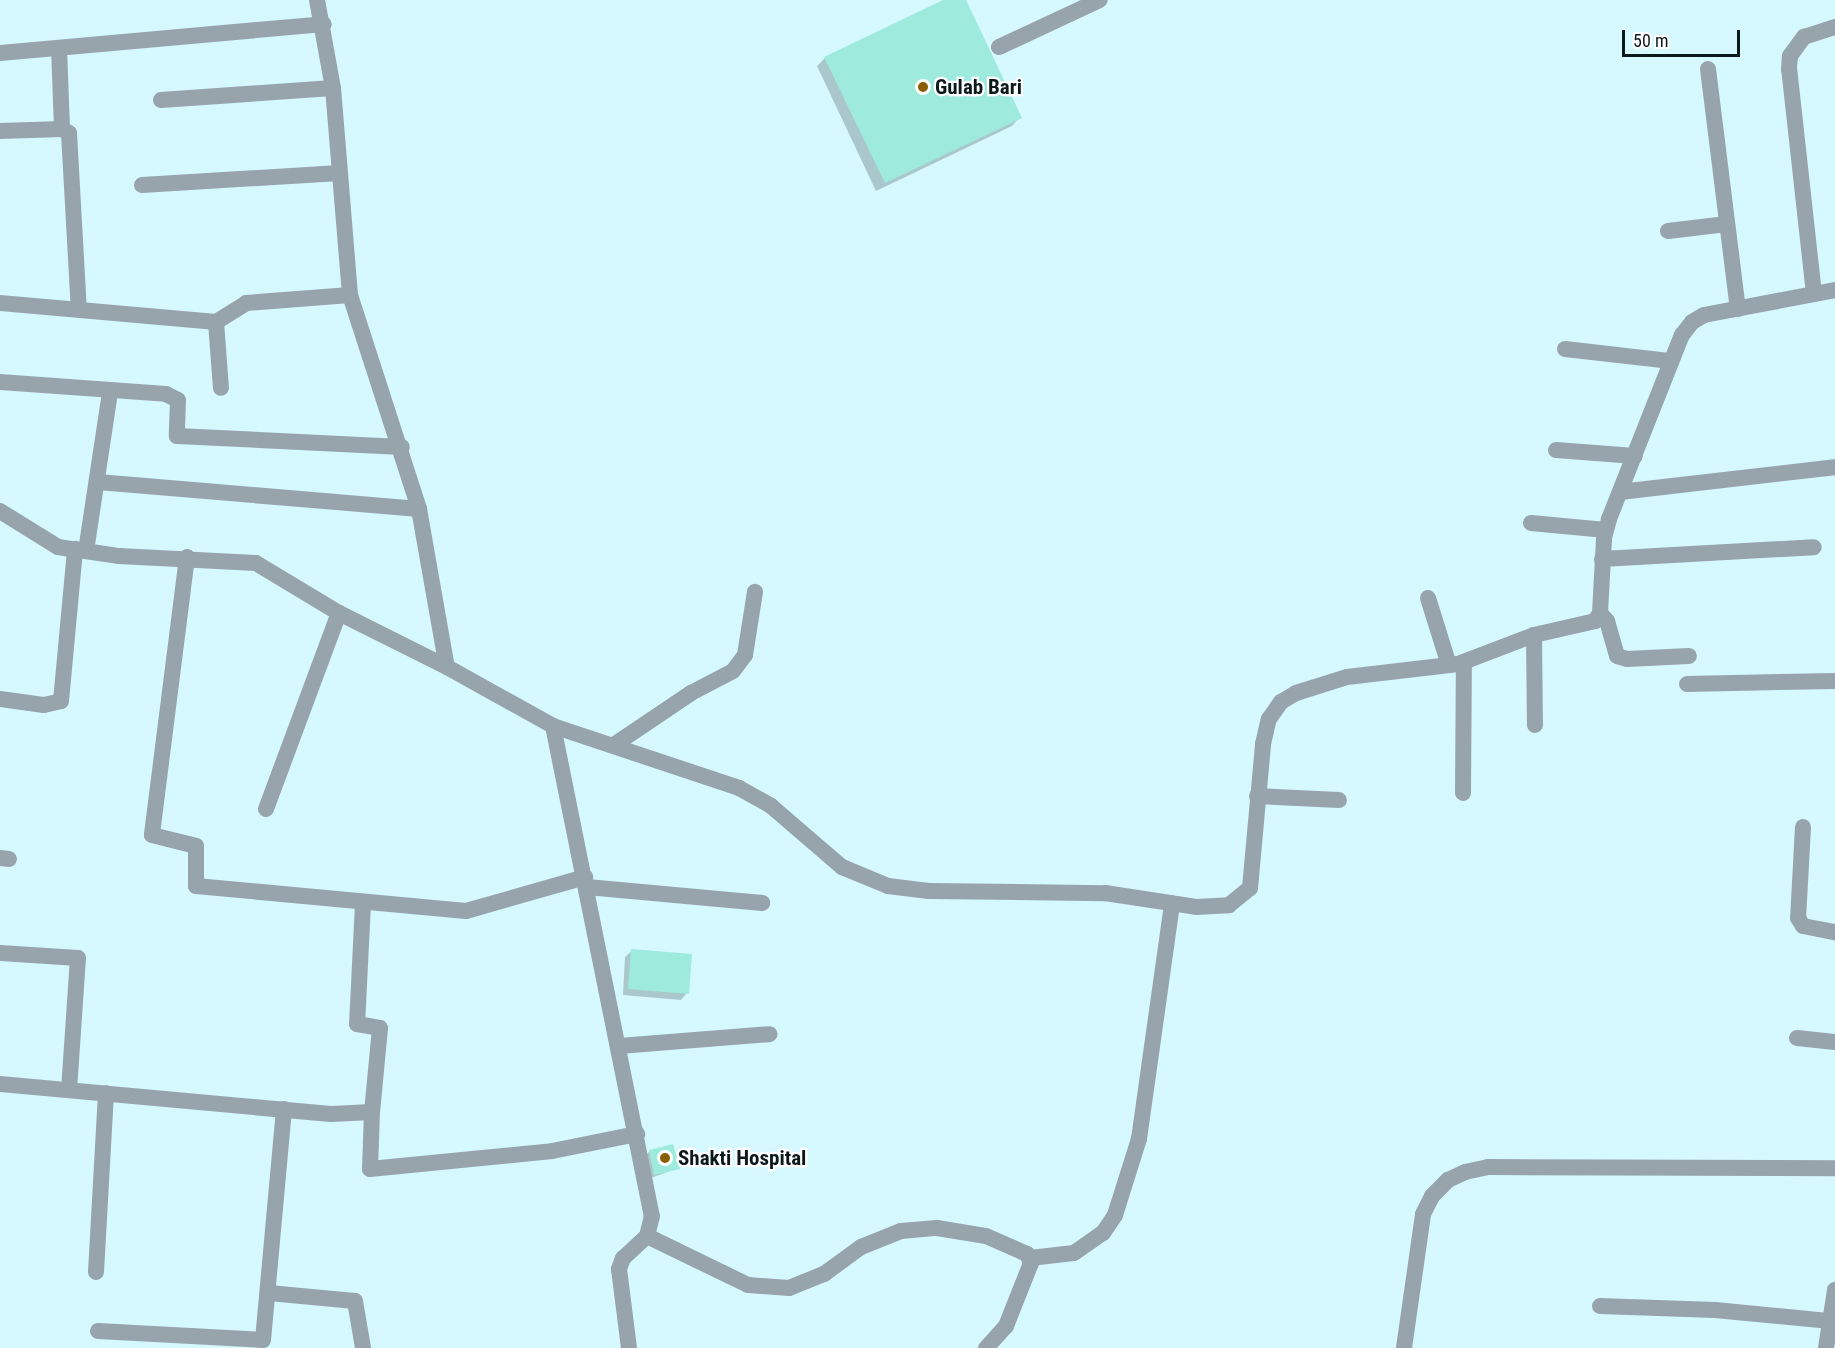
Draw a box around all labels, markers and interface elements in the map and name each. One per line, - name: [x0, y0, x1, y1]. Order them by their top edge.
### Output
- scale bar: [1625, 18, 1744, 56]
- text: 50 m: [1633, 30, 1668, 51]
- place label: Gulab Bari: [935, 74, 1022, 100]
- marker: Gulab Bari: [916, 80, 930, 94]
- place label: Shakti Hospital: [678, 1145, 806, 1171]
- marker: Shakti Hospital: [656, 1149, 674, 1167]

